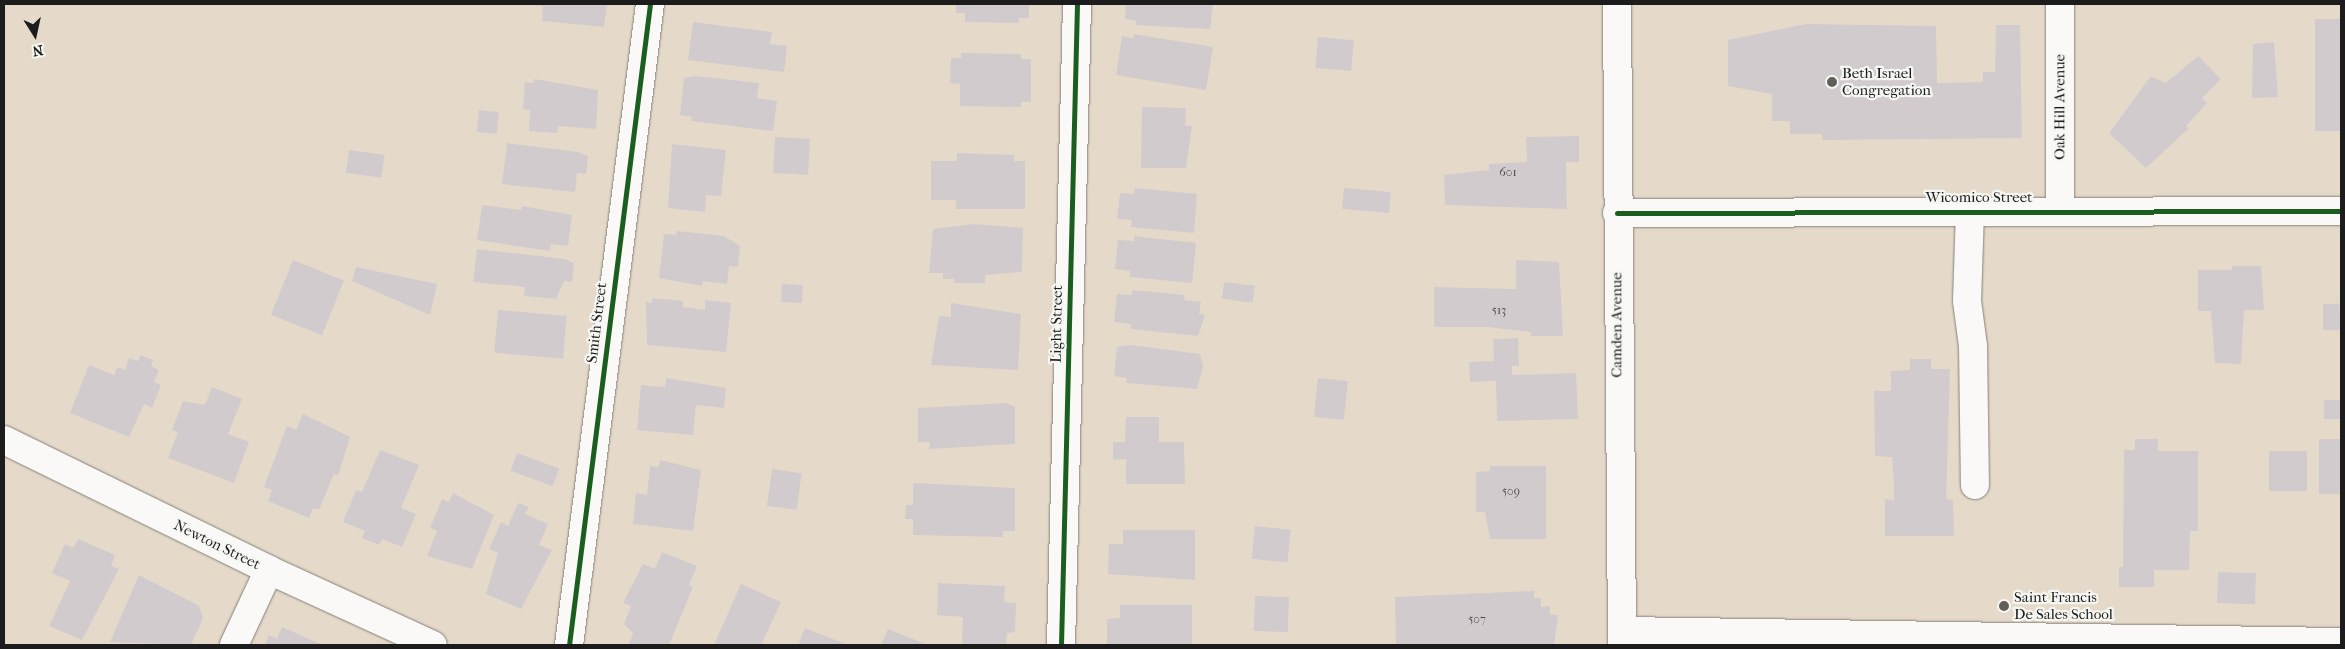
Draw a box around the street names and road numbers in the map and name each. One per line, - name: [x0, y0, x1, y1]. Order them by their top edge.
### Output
- street label: Oak Hill Avenue: [2051, 54, 2069, 160]
- street label: Wicomico Street: [1926, 189, 2032, 207]
- street label: Camden Avenue: [1608, 272, 1626, 378]
- street label: Smith Street: [583, 282, 611, 364]
- street label: Light Street: [1047, 285, 1067, 363]
- street label: Newton Street: [171, 516, 263, 574]

